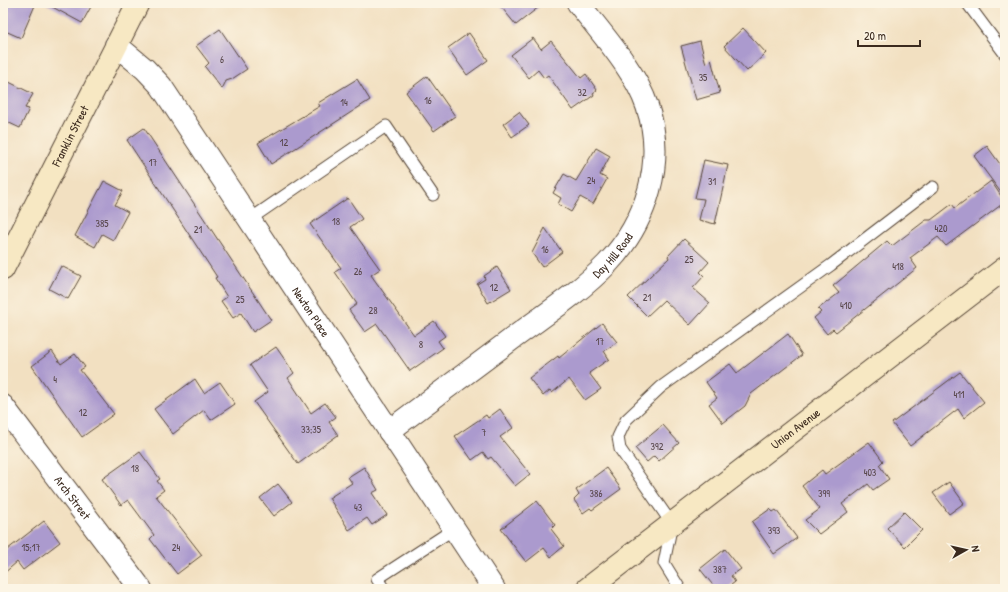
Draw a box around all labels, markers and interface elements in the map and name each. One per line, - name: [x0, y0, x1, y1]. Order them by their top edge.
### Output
- scale bar: [858, 22, 920, 48]
- text: 20 m: [864, 27, 886, 44]
- house number: 6: [220, 53, 224, 66]
- house number: 35: [699, 71, 708, 84]
- house number: 32: [577, 86, 587, 99]
- house number: 16: [424, 94, 432, 107]
- house number: 14: [340, 96, 348, 109]
- street label: Franklin Street: [47, 102, 93, 170]
- house number: 12: [280, 136, 288, 149]
- house number: 17: [149, 156, 157, 169]
- house number: 24: [587, 174, 595, 187]
- house number: 31: [708, 175, 716, 188]
- house number: 18: [332, 215, 340, 228]
- house number: 385: [95, 217, 109, 230]
- house number: 420: [935, 222, 948, 235]
- house number: 21: [194, 223, 203, 236]
- street label: Day Hill Road: [589, 229, 637, 282]
- house number: 16: [541, 243, 549, 256]
- house number: 25: [685, 253, 694, 266]
- house number: 418: [892, 260, 904, 273]
- house number: 26: [354, 265, 362, 278]
- house number: 12: [490, 281, 498, 294]
- street label: Newton Place: [288, 283, 334, 340]
- house number: 21: [643, 291, 652, 304]
- house number: 25: [236, 293, 245, 306]
- house number: 410: [840, 299, 852, 312]
- house number: 28: [368, 304, 378, 317]
- house number: 17: [596, 335, 604, 348]
- house number: 8: [419, 338, 423, 351]
- house number: 4: [53, 373, 57, 386]
- house number: 411: [953, 388, 965, 401]
- street label: Union Avenue: [767, 404, 824, 453]
- house number: 12: [79, 406, 87, 419]
- house number: 33;35: [301, 423, 322, 436]
- house number: 7: [482, 426, 487, 439]
- house number: 392: [651, 440, 664, 453]
- house number: 18: [131, 462, 139, 475]
- house number: 403: [864, 466, 877, 479]
- street label: Arch Street: [51, 472, 95, 524]
- house number: 386: [590, 487, 602, 500]
- house number: 399: [818, 487, 830, 500]
- house number: 43: [354, 501, 363, 514]
- house number: 393: [768, 524, 781, 537]
- north arrow: [946, 530, 986, 570]
- house number: 15;17: [22, 541, 40, 554]
- house number: 24: [172, 541, 180, 554]
- text: N: [969, 545, 983, 553]
- house number: 387: [713, 563, 727, 576]

